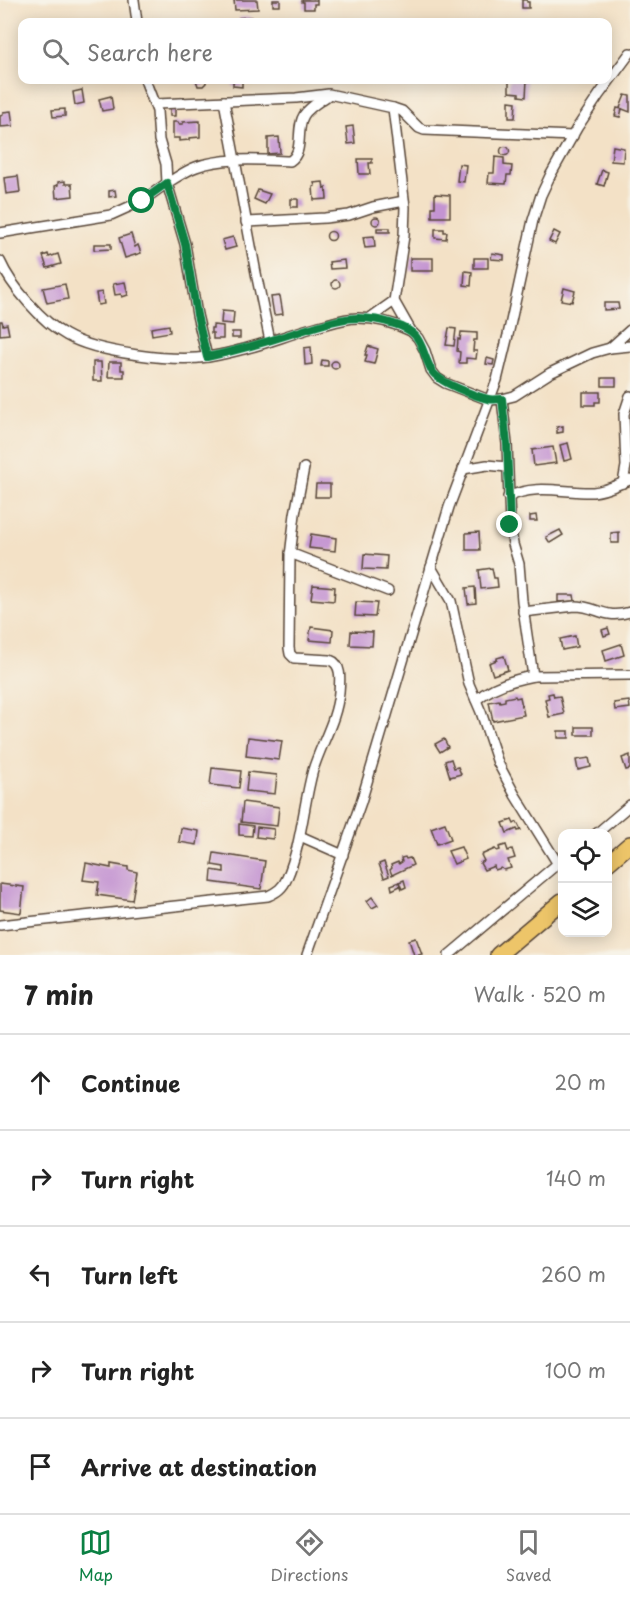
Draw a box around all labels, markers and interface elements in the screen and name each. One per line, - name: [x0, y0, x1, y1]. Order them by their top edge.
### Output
- search box: [18, 18, 612, 84]
- icon: search: [39, 35, 72, 68]
- text: Search here: [87, 35, 213, 68]
- route start: [128, 187, 154, 213]
- route end: [496, 511, 522, 537]
- map controls: [558, 829, 612, 937]
- button: locate: [558, 829, 612, 883]
- button: layers: [558, 883, 612, 937]
- text: 7 min: [24, 975, 94, 1014]
- text: Walk · 520 m: [474, 979, 606, 1009]
- icon: ahead: [24, 1066, 57, 1099]
- text: Continue: [81, 1066, 180, 1099]
- text: 20 m: [554, 1067, 606, 1097]
- icon: right: [24, 1162, 57, 1195]
- text: Turn right: [81, 1162, 194, 1195]
- text: 140 m: [546, 1163, 606, 1193]
- icon: left: [24, 1258, 57, 1291]
- text: Turn left: [81, 1258, 178, 1291]
- text: 260 m: [541, 1259, 606, 1289]
- icon: right: [24, 1354, 57, 1387]
- text: Turn right: [81, 1354, 194, 1387]
- text: 100 m: [545, 1355, 606, 1385]
- icon: arrive: [24, 1450, 57, 1483]
- text: Arrive at destination: [81, 1450, 317, 1483]
- tab: Map: [79, 1526, 113, 1586]
- tab: Directions: [270, 1526, 348, 1586]
- tab: Saved: [506, 1526, 551, 1586]

